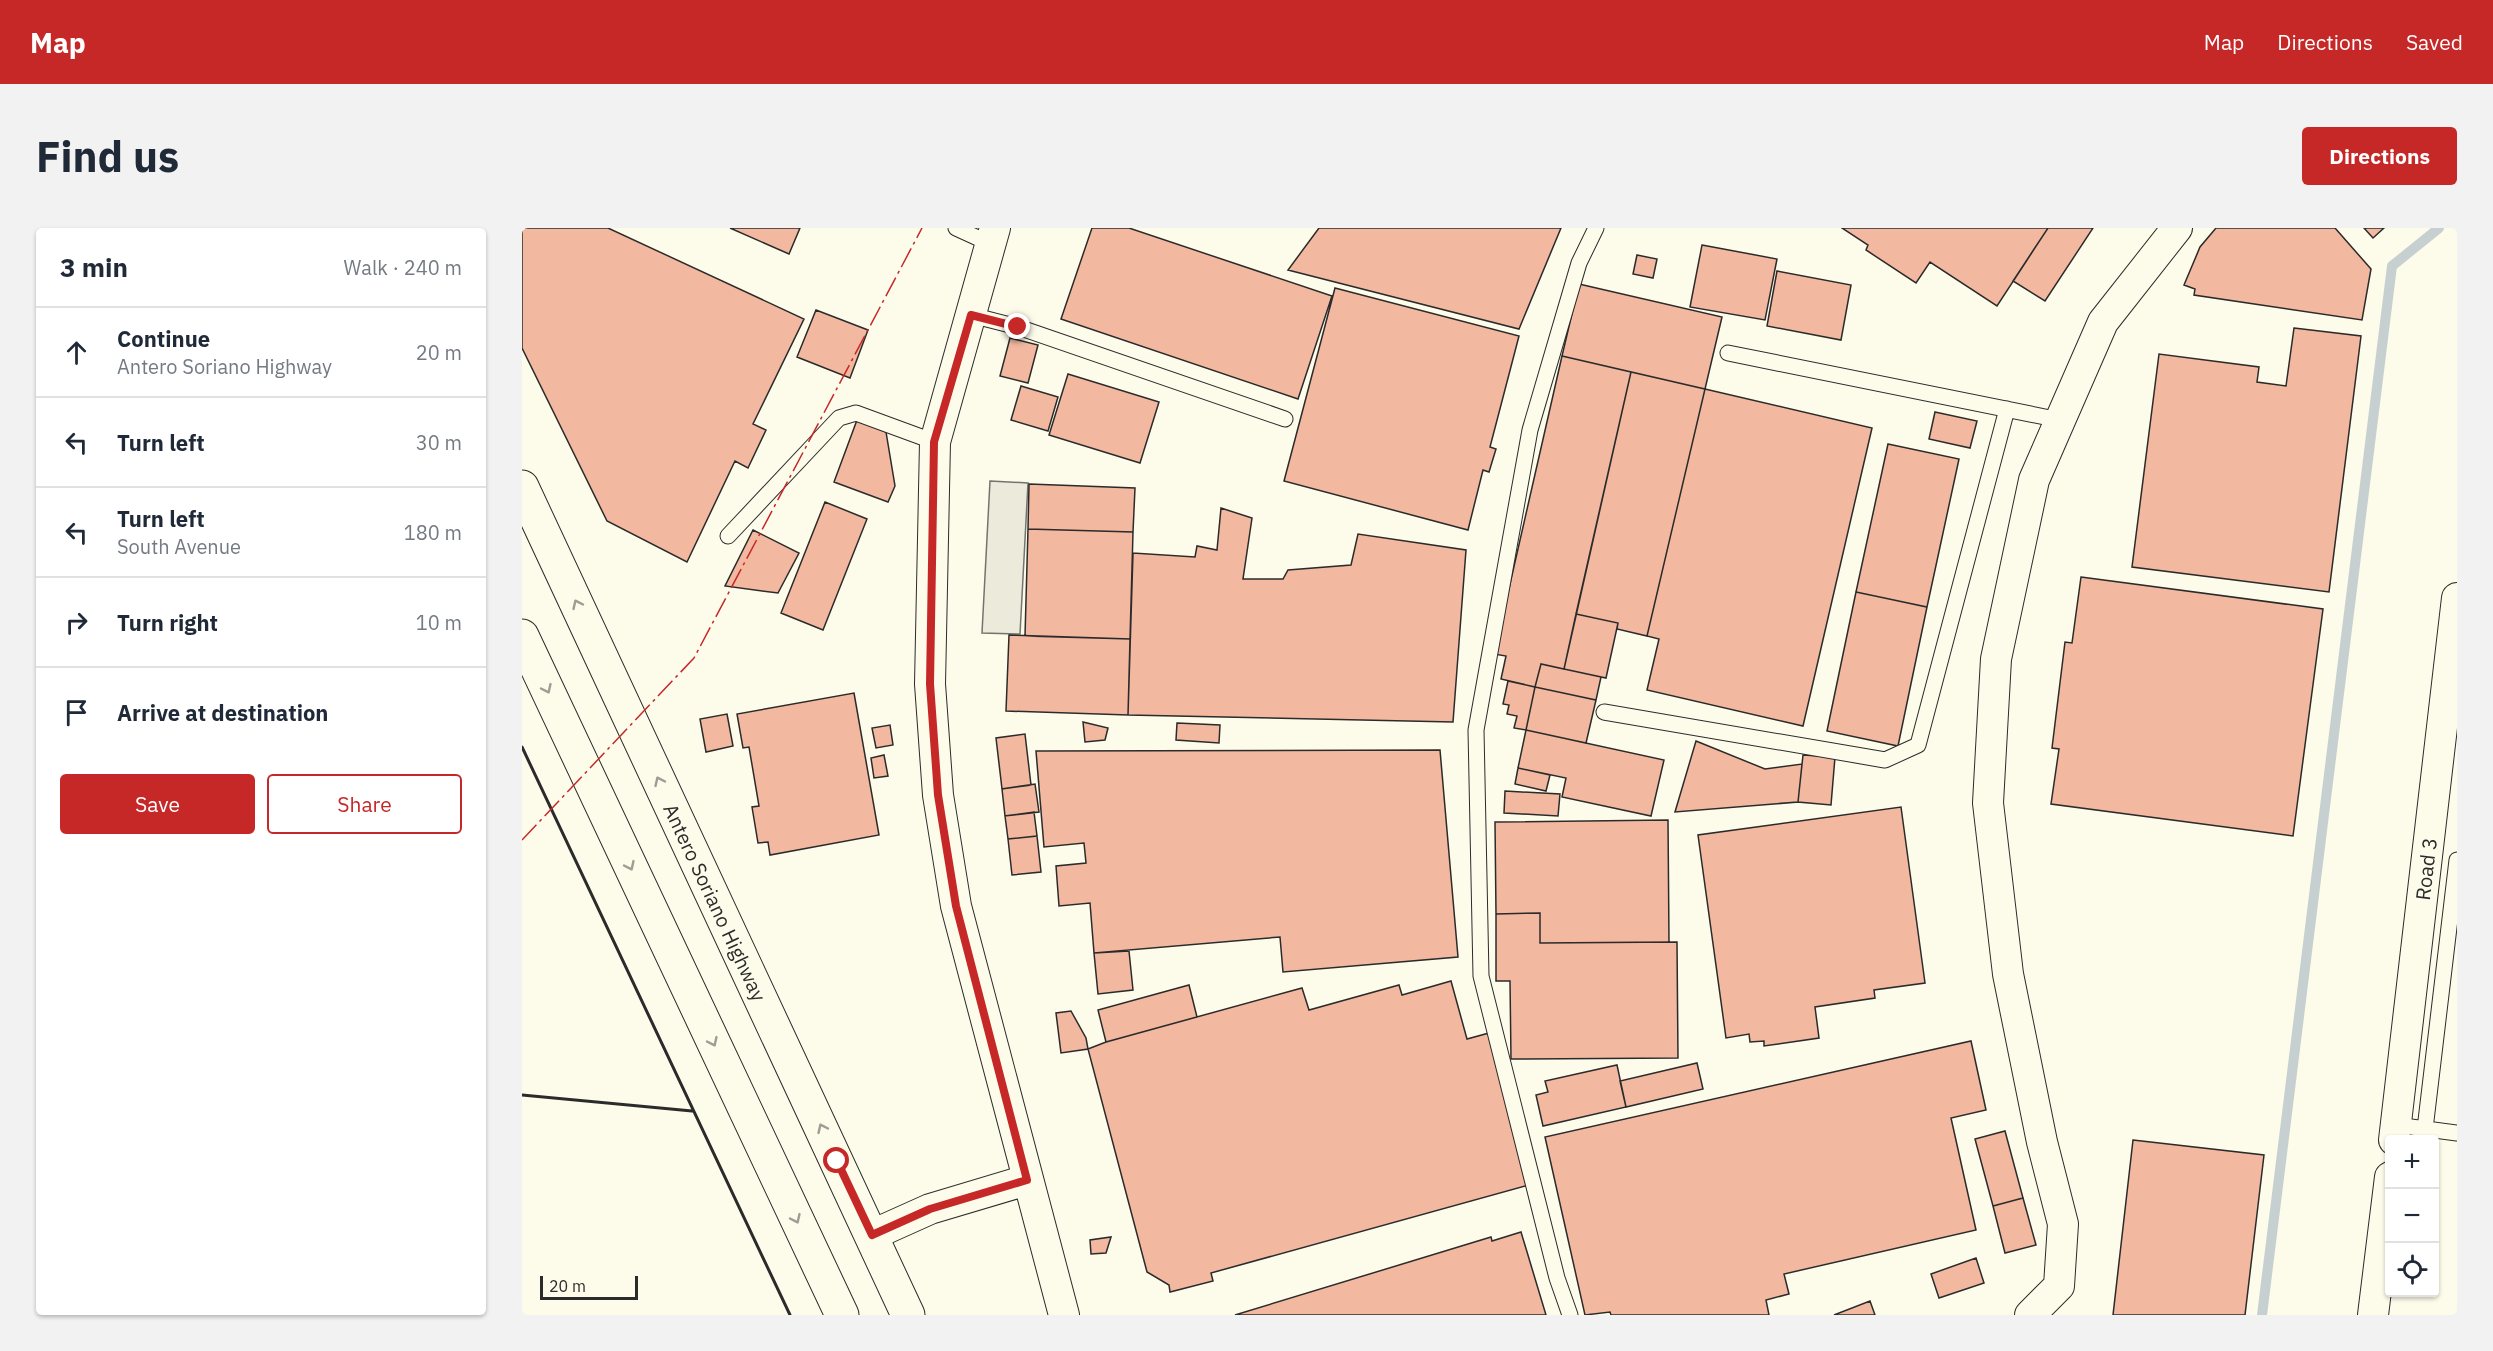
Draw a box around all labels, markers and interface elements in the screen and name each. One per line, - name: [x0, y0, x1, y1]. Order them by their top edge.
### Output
- text: Map: [30, 24, 86, 61]
- text: Map: [2204, 28, 2244, 56]
- text: Directions: [2277, 28, 2373, 56]
- text: Saved: [2406, 28, 2463, 56]
- button: Directions: [2302, 127, 2457, 185]
- text: Find us: [36, 129, 179, 184]
- text: 3 min: [60, 250, 128, 284]
- text: Walk · 240 m: [344, 254, 462, 281]
- route end: [1004, 313, 1030, 339]
- text: Continue: [117, 324, 210, 353]
- icon: ahead: [60, 336, 93, 369]
- text: 20 m: [416, 339, 462, 366]
- text: Antero Soriano Highway: [117, 353, 332, 380]
- icon: left: [60, 426, 93, 459]
- text: Turn left: [117, 428, 205, 457]
- text: 30 m: [416, 429, 462, 456]
- text: Turn left: [117, 504, 205, 533]
- icon: left: [60, 516, 93, 549]
- text: 180 m: [404, 519, 462, 546]
- text: South Avenue: [117, 533, 241, 560]
- one-way arrow: [572, 600, 584, 611]
- icon: right: [60, 606, 93, 639]
- text: Turn right: [117, 608, 218, 637]
- text: 10 m: [416, 609, 462, 636]
- one-way arrow: [539, 683, 551, 694]
- icon: arrive: [60, 696, 93, 729]
- text: Arrive at destination: [117, 698, 328, 727]
- button: Save: [60, 774, 255, 834]
- button: Share: [267, 774, 462, 834]
- one-way arrow: [655, 776, 667, 787]
- street label: Antero Soriano Highway: [658, 799, 773, 1005]
- street label: Road 3: [2408, 836, 2443, 902]
- one-way arrow: [623, 859, 635, 870]
- one-way arrow: [706, 1036, 718, 1047]
- one-way arrow: [818, 1124, 830, 1135]
- map controls: [2385, 1135, 2439, 1297]
- button: +: [2385, 1135, 2439, 1189]
- route start: [823, 1147, 849, 1173]
- button: −: [2385, 1189, 2439, 1243]
- one-way arrow: [789, 1212, 801, 1223]
- button: locate: [2385, 1243, 2439, 1297]
- scale bar: [540, 1273, 638, 1300]
- text: 20 m: [549, 1276, 586, 1296]

